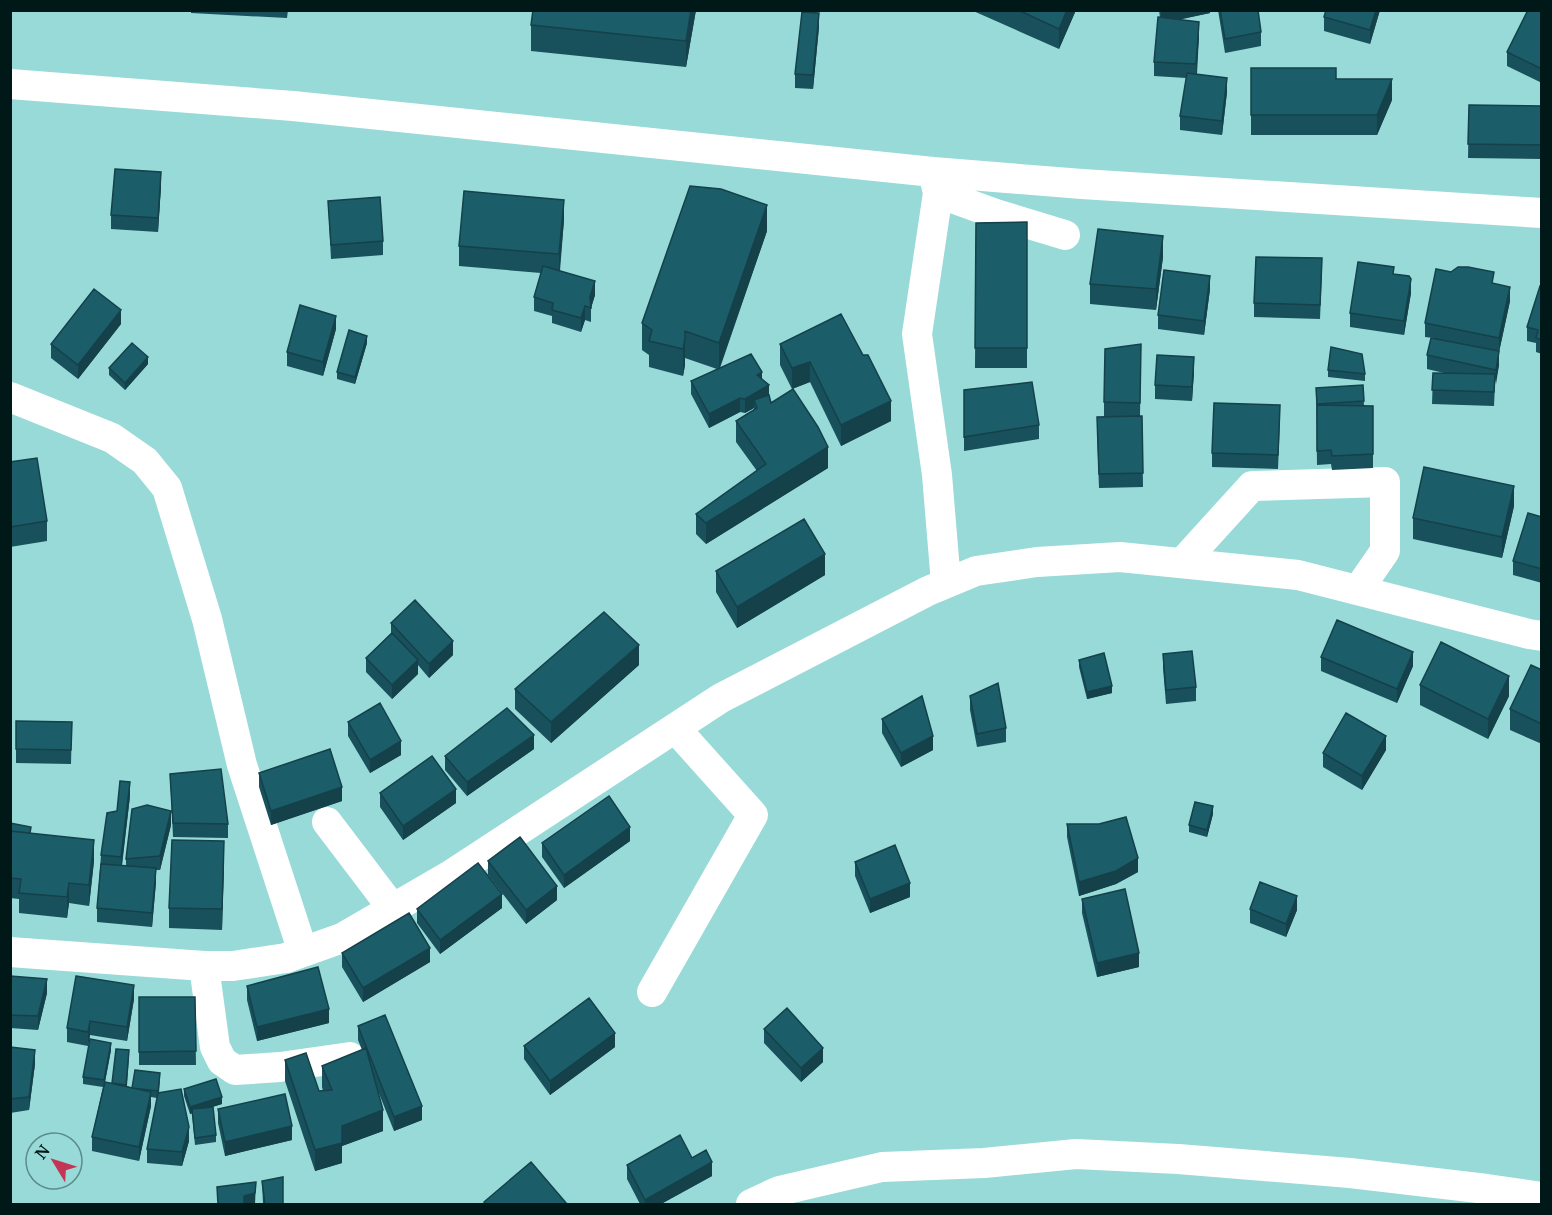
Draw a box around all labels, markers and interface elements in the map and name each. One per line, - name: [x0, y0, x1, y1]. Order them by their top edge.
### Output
- north arrow: [24, 1131, 84, 1191]
- text: N: [30, 1140, 55, 1164]

